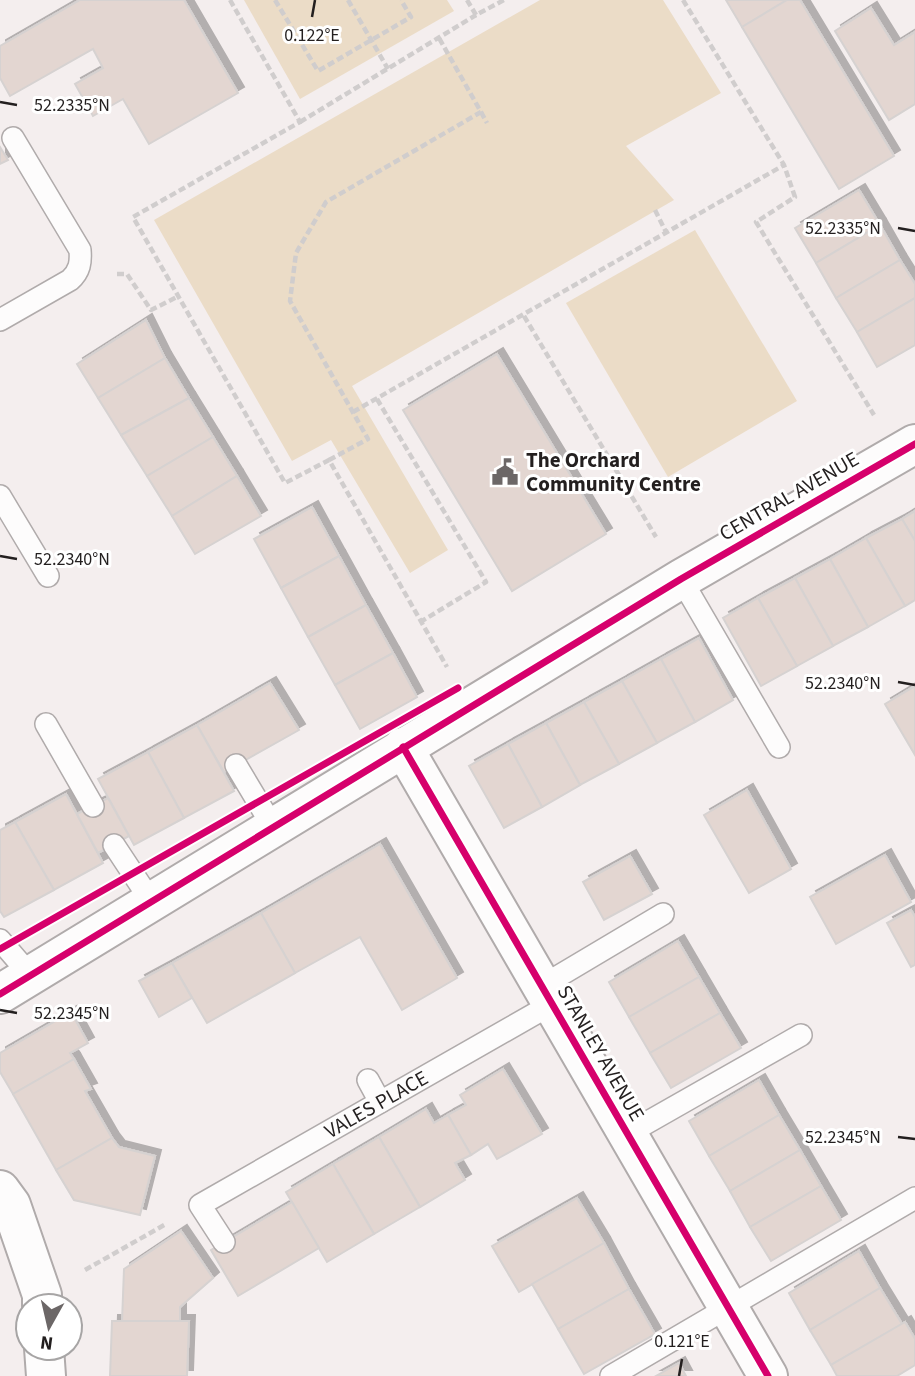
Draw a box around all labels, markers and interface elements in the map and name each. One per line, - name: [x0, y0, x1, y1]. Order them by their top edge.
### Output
- text: 0.122°E: [284, 23, 340, 48]
- text: 52.2335°N: [34, 93, 110, 118]
- text: 52.2335°N: [805, 216, 881, 241]
- street label: CENTRAL AVENUE: [714, 444, 864, 548]
- place label: The Orchard Community Centre: [526, 445, 701, 499]
- public building icon: The Orchard Community Centre: [490, 457, 520, 487]
- text: 52.2340°N: [34, 547, 110, 572]
- text: 52.2340°N: [805, 671, 881, 696]
- street label: STANLEY AVENUE: [550, 979, 652, 1127]
- text: 52.2345°N: [34, 1001, 110, 1026]
- street label: VALES PLACE: [319, 1063, 434, 1146]
- text: 52.2345°N: [805, 1125, 881, 1150]
- north arrow: [14, 1292, 84, 1362]
- text: N: [39, 1328, 55, 1357]
- text: 0.121°E: [654, 1329, 710, 1354]

